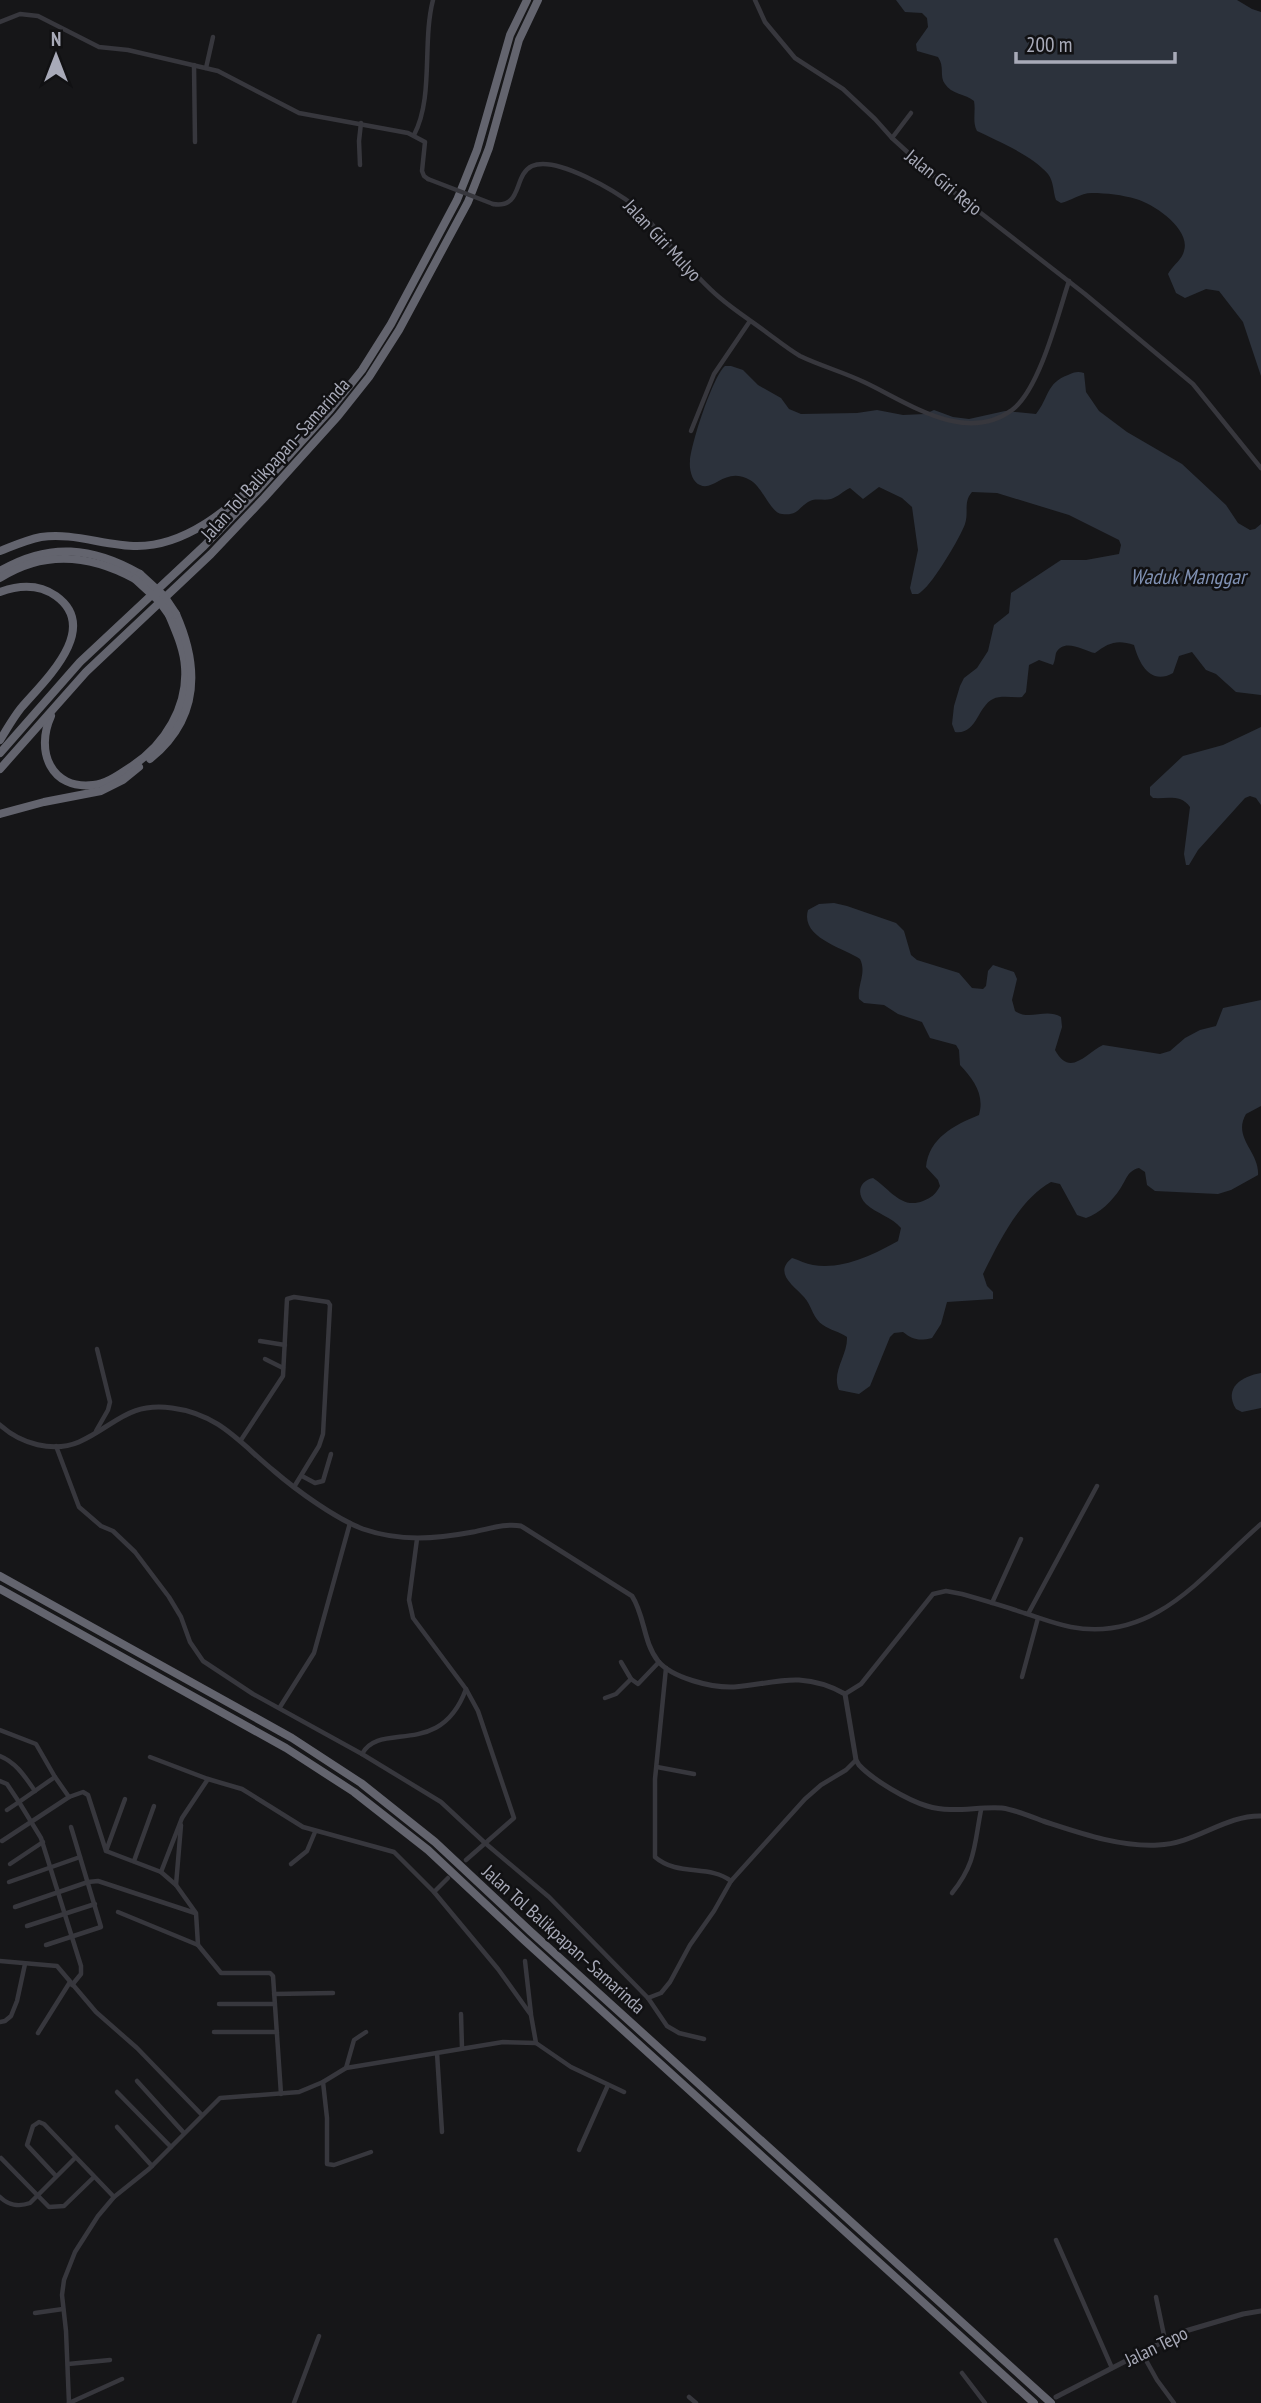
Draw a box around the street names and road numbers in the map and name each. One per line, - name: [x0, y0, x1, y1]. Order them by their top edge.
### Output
- street label: Jalan Giri Rejo: [900, 143, 987, 220]
- street label: Jalan Giri Mulyo: [618, 193, 707, 286]
- street label: Jalan Tol Balikpapan–Samarinda: [195, 373, 355, 546]
- street label: Jalan Tol Balikpapan–Samarinda: [477, 1859, 650, 2019]
- street label: Jalan Tepo: [1120, 2321, 1191, 2372]

